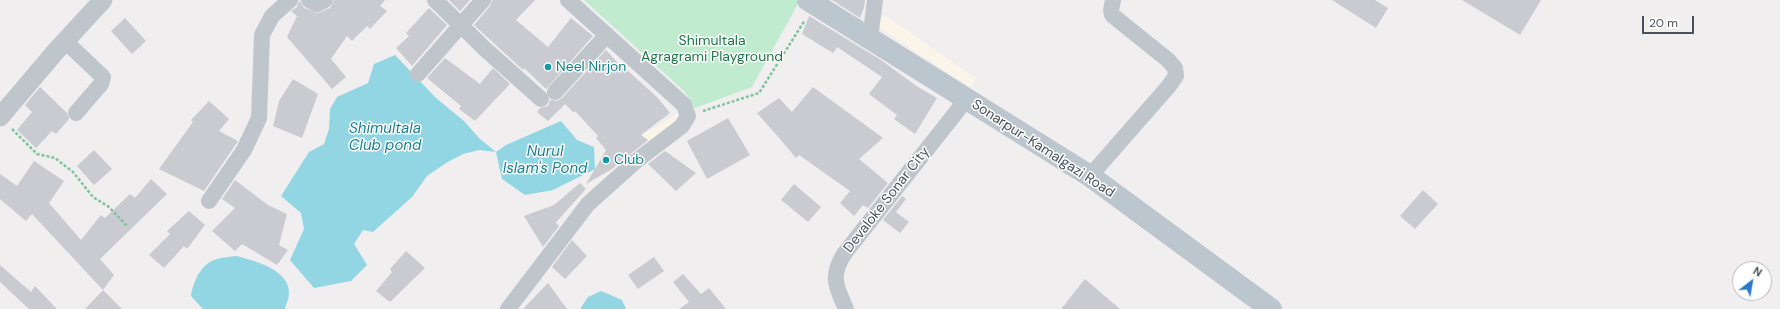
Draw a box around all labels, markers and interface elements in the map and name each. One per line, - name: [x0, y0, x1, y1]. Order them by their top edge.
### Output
- scale bar: [1644, 8, 1696, 34]
- text: 20 m: [1649, 15, 1678, 31]
- park label: Shimultala Agragrami Playground: [641, 33, 783, 66]
- place label: Neel Nirjon: [556, 59, 626, 75]
- marker: Neel Nirjon: [543, 62, 553, 72]
- street label: Sonarpur-Kamalgazi Road: [968, 96, 1118, 202]
- water label: Shimultala Club pond: [349, 120, 421, 155]
- water label: Nurul Islam's Pond: [503, 143, 587, 178]
- street label: Devaloke Sonar City: [841, 144, 933, 256]
- place label: Club: [614, 152, 644, 168]
- marker: Club: [601, 155, 611, 165]
- north arrow: [1732, 261, 1772, 301]
- text: N: [1751, 264, 1765, 280]

